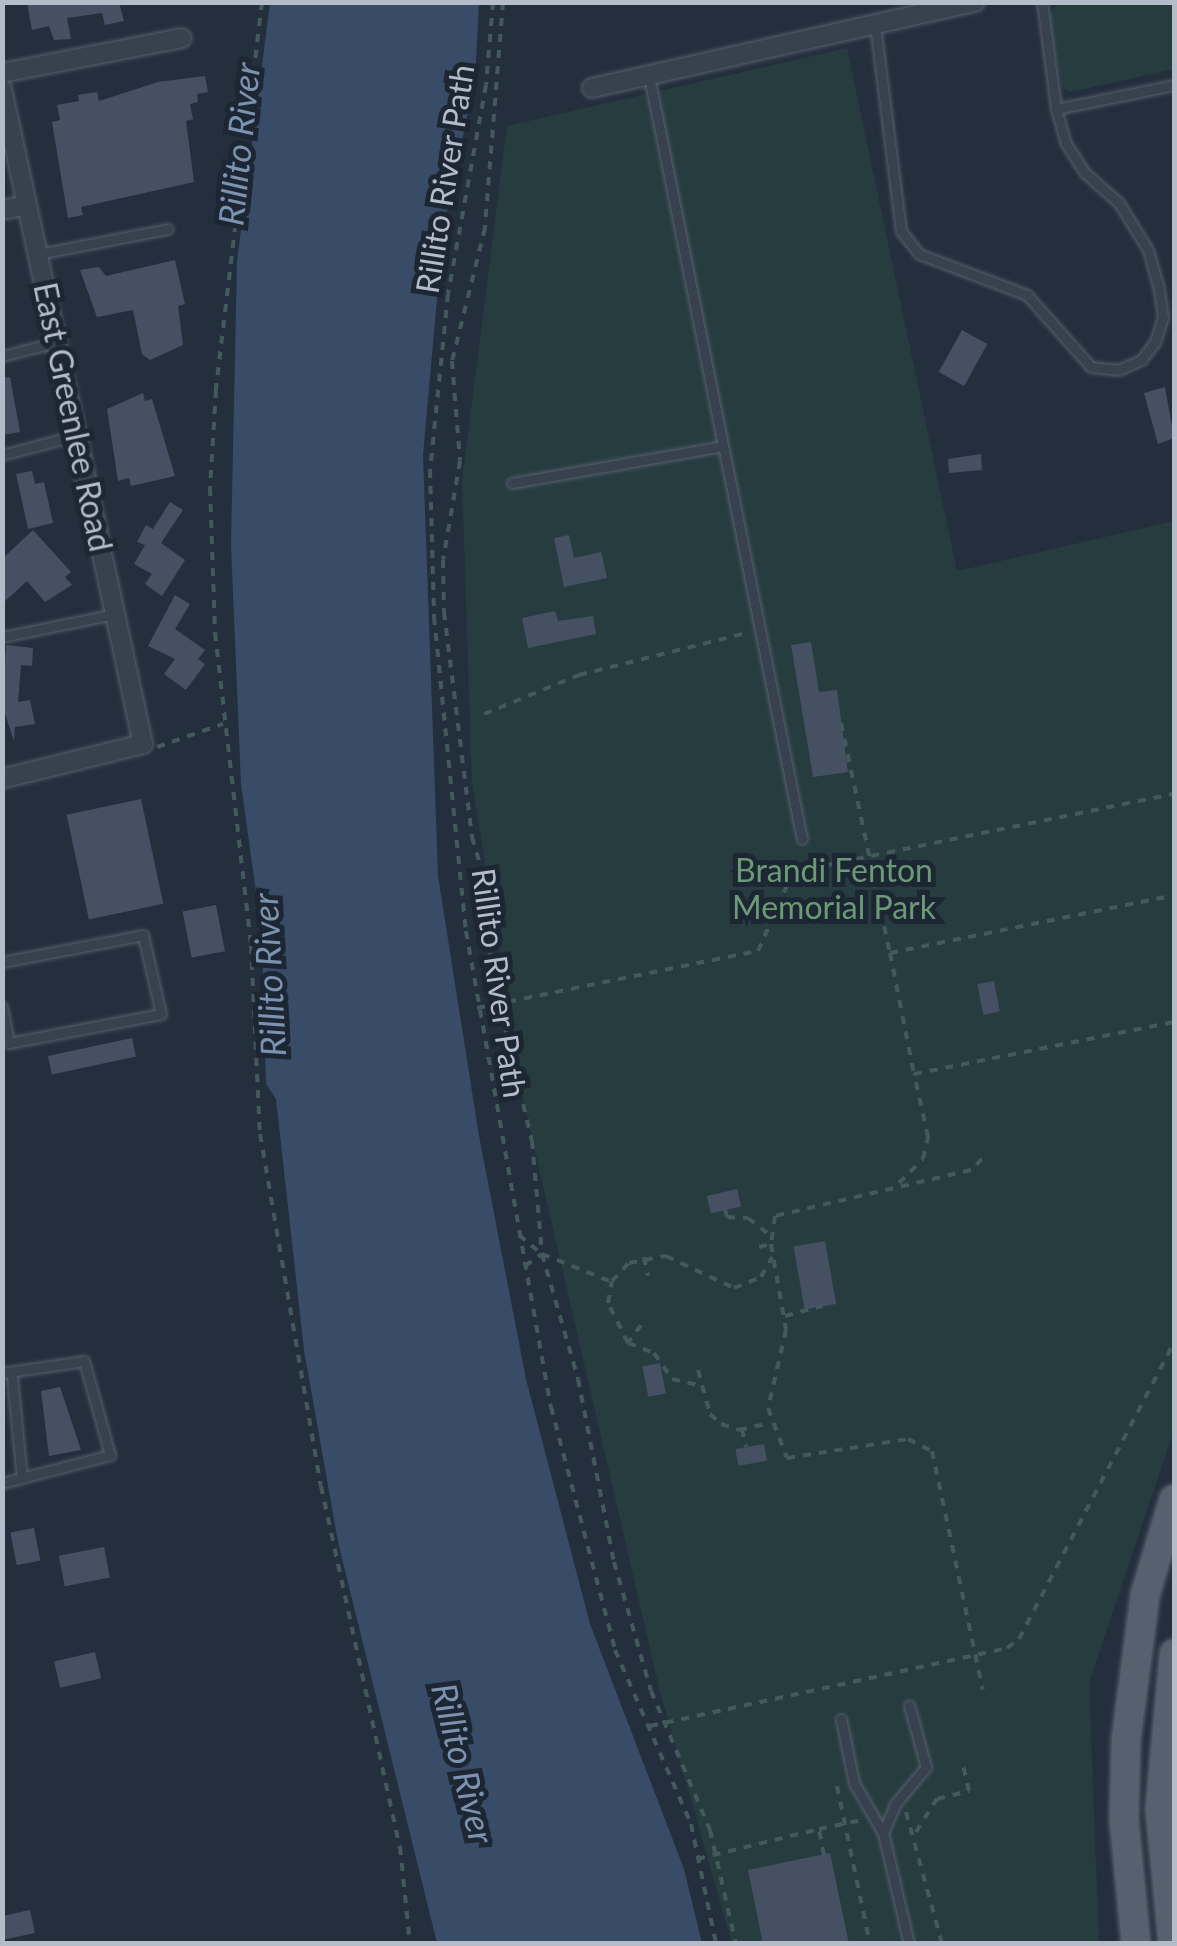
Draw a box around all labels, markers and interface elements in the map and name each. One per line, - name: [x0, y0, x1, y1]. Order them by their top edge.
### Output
- water label: Rillito River: [209, 60, 267, 228]
- street label: Rillito River Path: [408, 61, 482, 297]
- street label: East Greenlee Road: [26, 279, 120, 555]
- park label: Brandi Fenton Memorial Park: [732, 852, 936, 927]
- street label: Rillito River Path: [464, 865, 534, 1101]
- water label: Rillito River: [243, 892, 293, 1058]
- water label: Rillito River: [424, 1679, 504, 1847]

